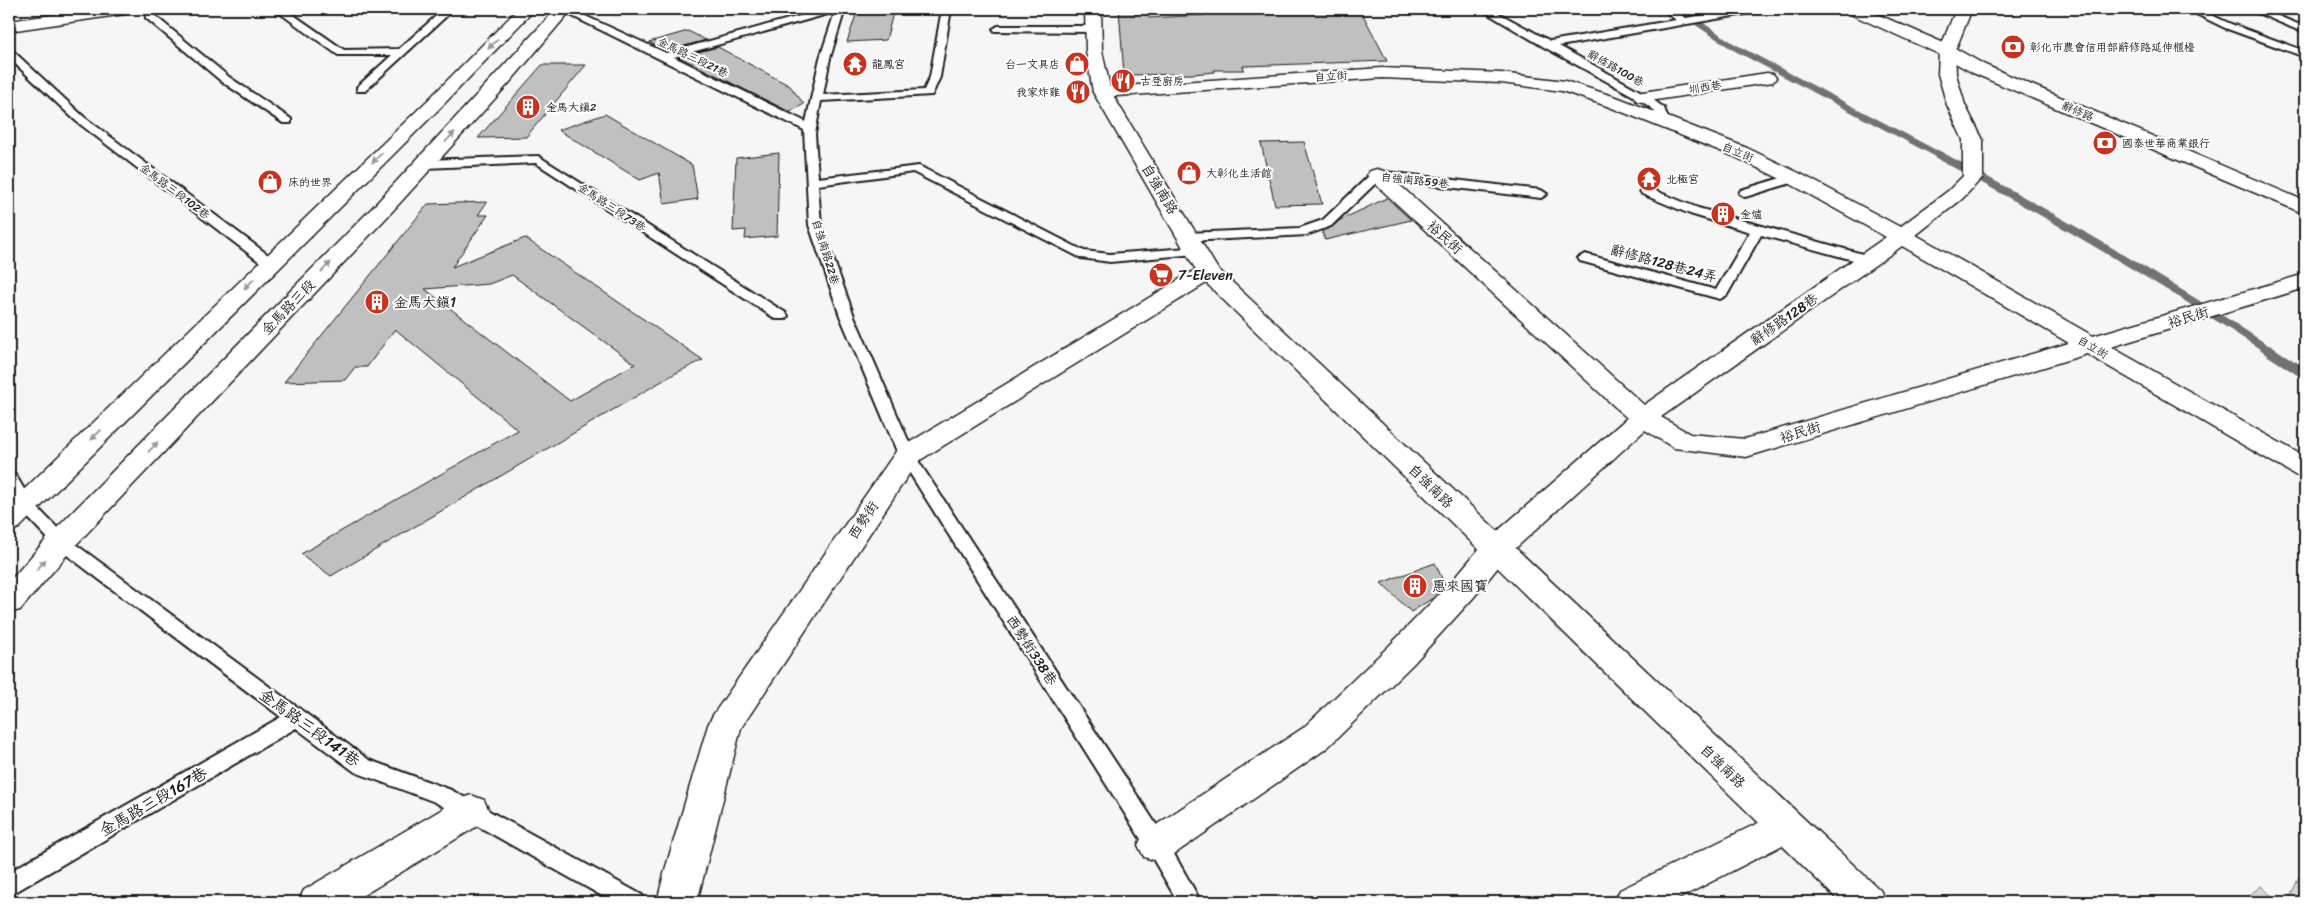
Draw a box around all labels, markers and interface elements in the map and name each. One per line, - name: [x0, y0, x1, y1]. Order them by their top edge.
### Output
- street label: 金馬路三段21巷: [654, 32, 732, 83]
- bank icon: 彰化市農會信用部辭修路延伸櫃檯: [2000, 34, 2026, 60]
- one-way arrow: [487, 38, 499, 50]
- place label: 彰化市農會信用部辭修路延伸櫃檯: [2030, 38, 2195, 57]
- street label: 辭修路100巷: [1584, 45, 1648, 92]
- temple icon: 龍鳳宮: [842, 51, 868, 77]
- shop icon: 台一文具店: [1064, 51, 1090, 77]
- place label: 龍鳳宮: [872, 55, 905, 74]
- place label: 台一文具店: [1005, 55, 1060, 74]
- street label: 自立街: [1314, 66, 1349, 87]
- restaurant icon: 古登廚房: [1110, 68, 1136, 94]
- place label: 古登廚房: [1140, 72, 1184, 91]
- street label: 圳西巷: [1687, 76, 1723, 99]
- restaurant icon: 我家炸雞: [1065, 79, 1091, 105]
- place label: 我家炸雞: [1016, 83, 1060, 102]
- building icon: 金馬大鎮2: [515, 94, 541, 120]
- street label: 辭修路: [2059, 96, 2097, 127]
- place label: 金馬大鎮2: [546, 98, 597, 117]
- bank icon: 國泰世華商業銀行: [2092, 130, 2118, 156]
- one-way arrow: [444, 131, 456, 143]
- place label: 國泰世華商業銀行: [2122, 134, 2210, 153]
- street label: 自立街: [1719, 137, 1758, 168]
- one-way arrow: [372, 152, 384, 164]
- street label: 金馬路三段102巷: [135, 159, 214, 224]
- street label: 自強南路: [1134, 159, 1185, 220]
- shop icon: 大彰化生活館: [1176, 160, 1202, 186]
- place label: 大彰化生活館: [1206, 164, 1272, 183]
- temple icon: 北極宮: [1636, 166, 1662, 192]
- street label: 自強南路59巷: [1380, 167, 1450, 194]
- shop icon: 床的世界: [257, 169, 283, 195]
- place label: 北極宮: [1666, 170, 1699, 189]
- place label: 床的世界: [288, 173, 332, 192]
- street label: 金馬路三段73巷: [574, 178, 650, 237]
- building icon: 金爐: [1710, 201, 1736, 227]
- place label: 金爐: [1740, 205, 1762, 224]
- street label: 裕民街: [1421, 214, 1469, 261]
- street label: 自強南路22巷: [807, 217, 845, 287]
- street label: 辭修路128巷24弄: [1608, 237, 1720, 290]
- one-way arrow: [320, 261, 332, 273]
- supermarket icon: 7-Eleven: [1148, 262, 1174, 288]
- place label: 7-Eleven: [1178, 263, 1233, 288]
- street label: 金馬路三段: [255, 273, 322, 341]
- one-way arrow: [243, 278, 255, 290]
- street label: 辭修路128巷: [1745, 286, 1824, 352]
- building icon: 金馬大鎮1: [364, 289, 390, 315]
- place label: 金馬大鎮1: [394, 290, 456, 315]
- street label: 裕民街: [2164, 299, 2212, 336]
- street label: 自立街: [2074, 331, 2113, 364]
- street label: 裕民街: [1776, 414, 1824, 451]
- one-way arrow: [90, 429, 102, 441]
- one-way arrow: [147, 442, 159, 454]
- street label: 自強南路: [1402, 458, 1459, 515]
- street label: 西勢街: [841, 496, 886, 545]
- one-way arrow: [35, 560, 47, 572]
- building icon: 惠來國寶: [1402, 573, 1428, 599]
- place label: 惠來國寶: [1432, 574, 1488, 599]
- street label: 西勢街338巷: [999, 610, 1064, 691]
- street label: 金馬路三段141巷: [253, 680, 367, 774]
- street label: 自強南路: [1694, 738, 1751, 795]
- street label: 金馬路三段167巷: [94, 759, 213, 844]

